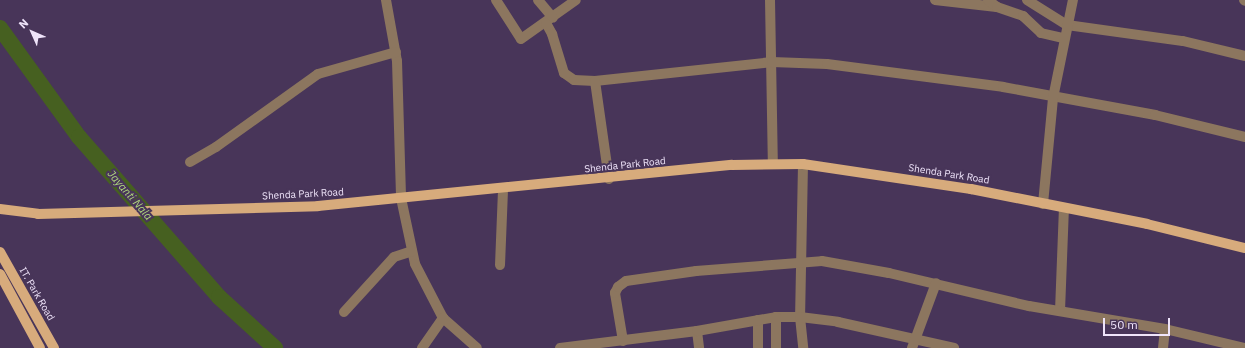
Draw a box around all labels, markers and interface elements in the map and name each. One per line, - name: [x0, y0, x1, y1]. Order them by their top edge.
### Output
- north arrow: [12, 12, 52, 52]
- text: N: [16, 16, 31, 31]
- street label: Shenda Park Road: [584, 155, 666, 175]
- street label: Shenda Park Road: [908, 162, 990, 186]
- water label: Jayanti Nala: [105, 167, 155, 223]
- street label: Shenda Park Road: [262, 186, 344, 202]
- street label: IT. Park Road: [17, 265, 57, 323]
- scale bar: [1105, 310, 1172, 336]
- text: 50 m: [1110, 317, 1138, 332]

